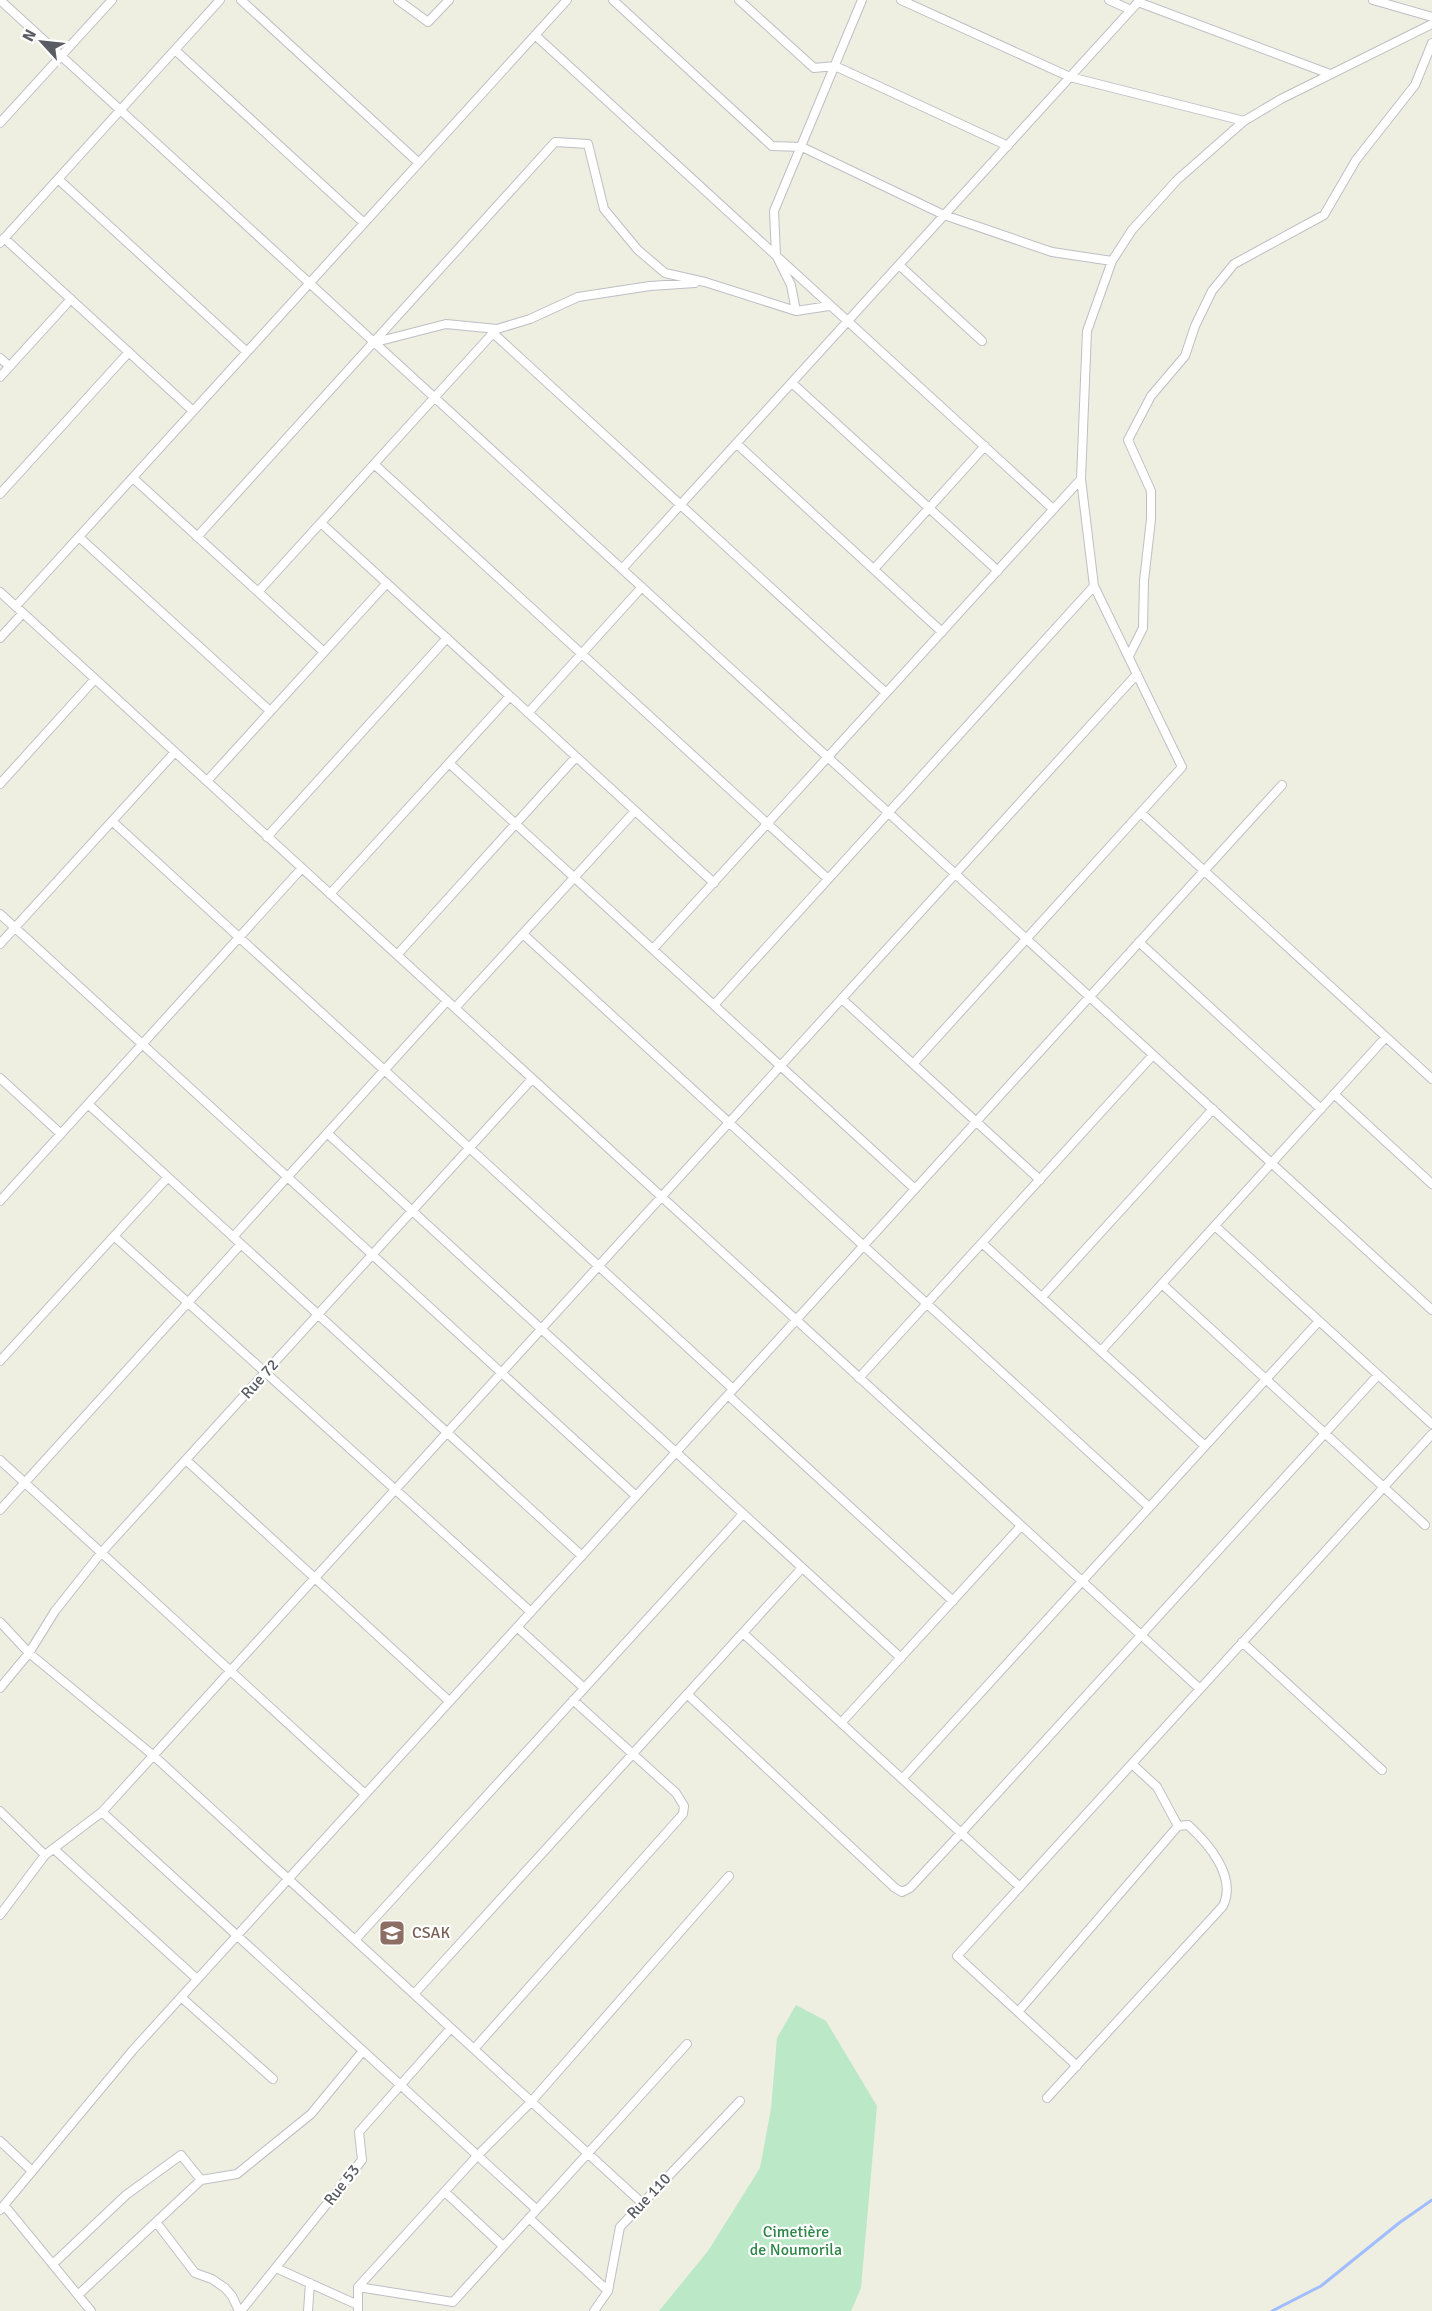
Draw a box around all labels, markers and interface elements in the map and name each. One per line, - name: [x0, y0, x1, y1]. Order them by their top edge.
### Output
- north arrow: [12, 12, 72, 72]
- text: N: [18, 26, 41, 45]
- street label: Rue 72: [237, 1355, 283, 1403]
- school or university icon: CSAK: [377, 1918, 407, 1948]
- place label: CSAK: [412, 1923, 450, 1943]
- street label: Rue 53: [320, 2160, 364, 2210]
- street label: Rue 110: [623, 2169, 675, 2223]
- park label: Cimetière de Noumorila: [750, 2222, 842, 2260]

